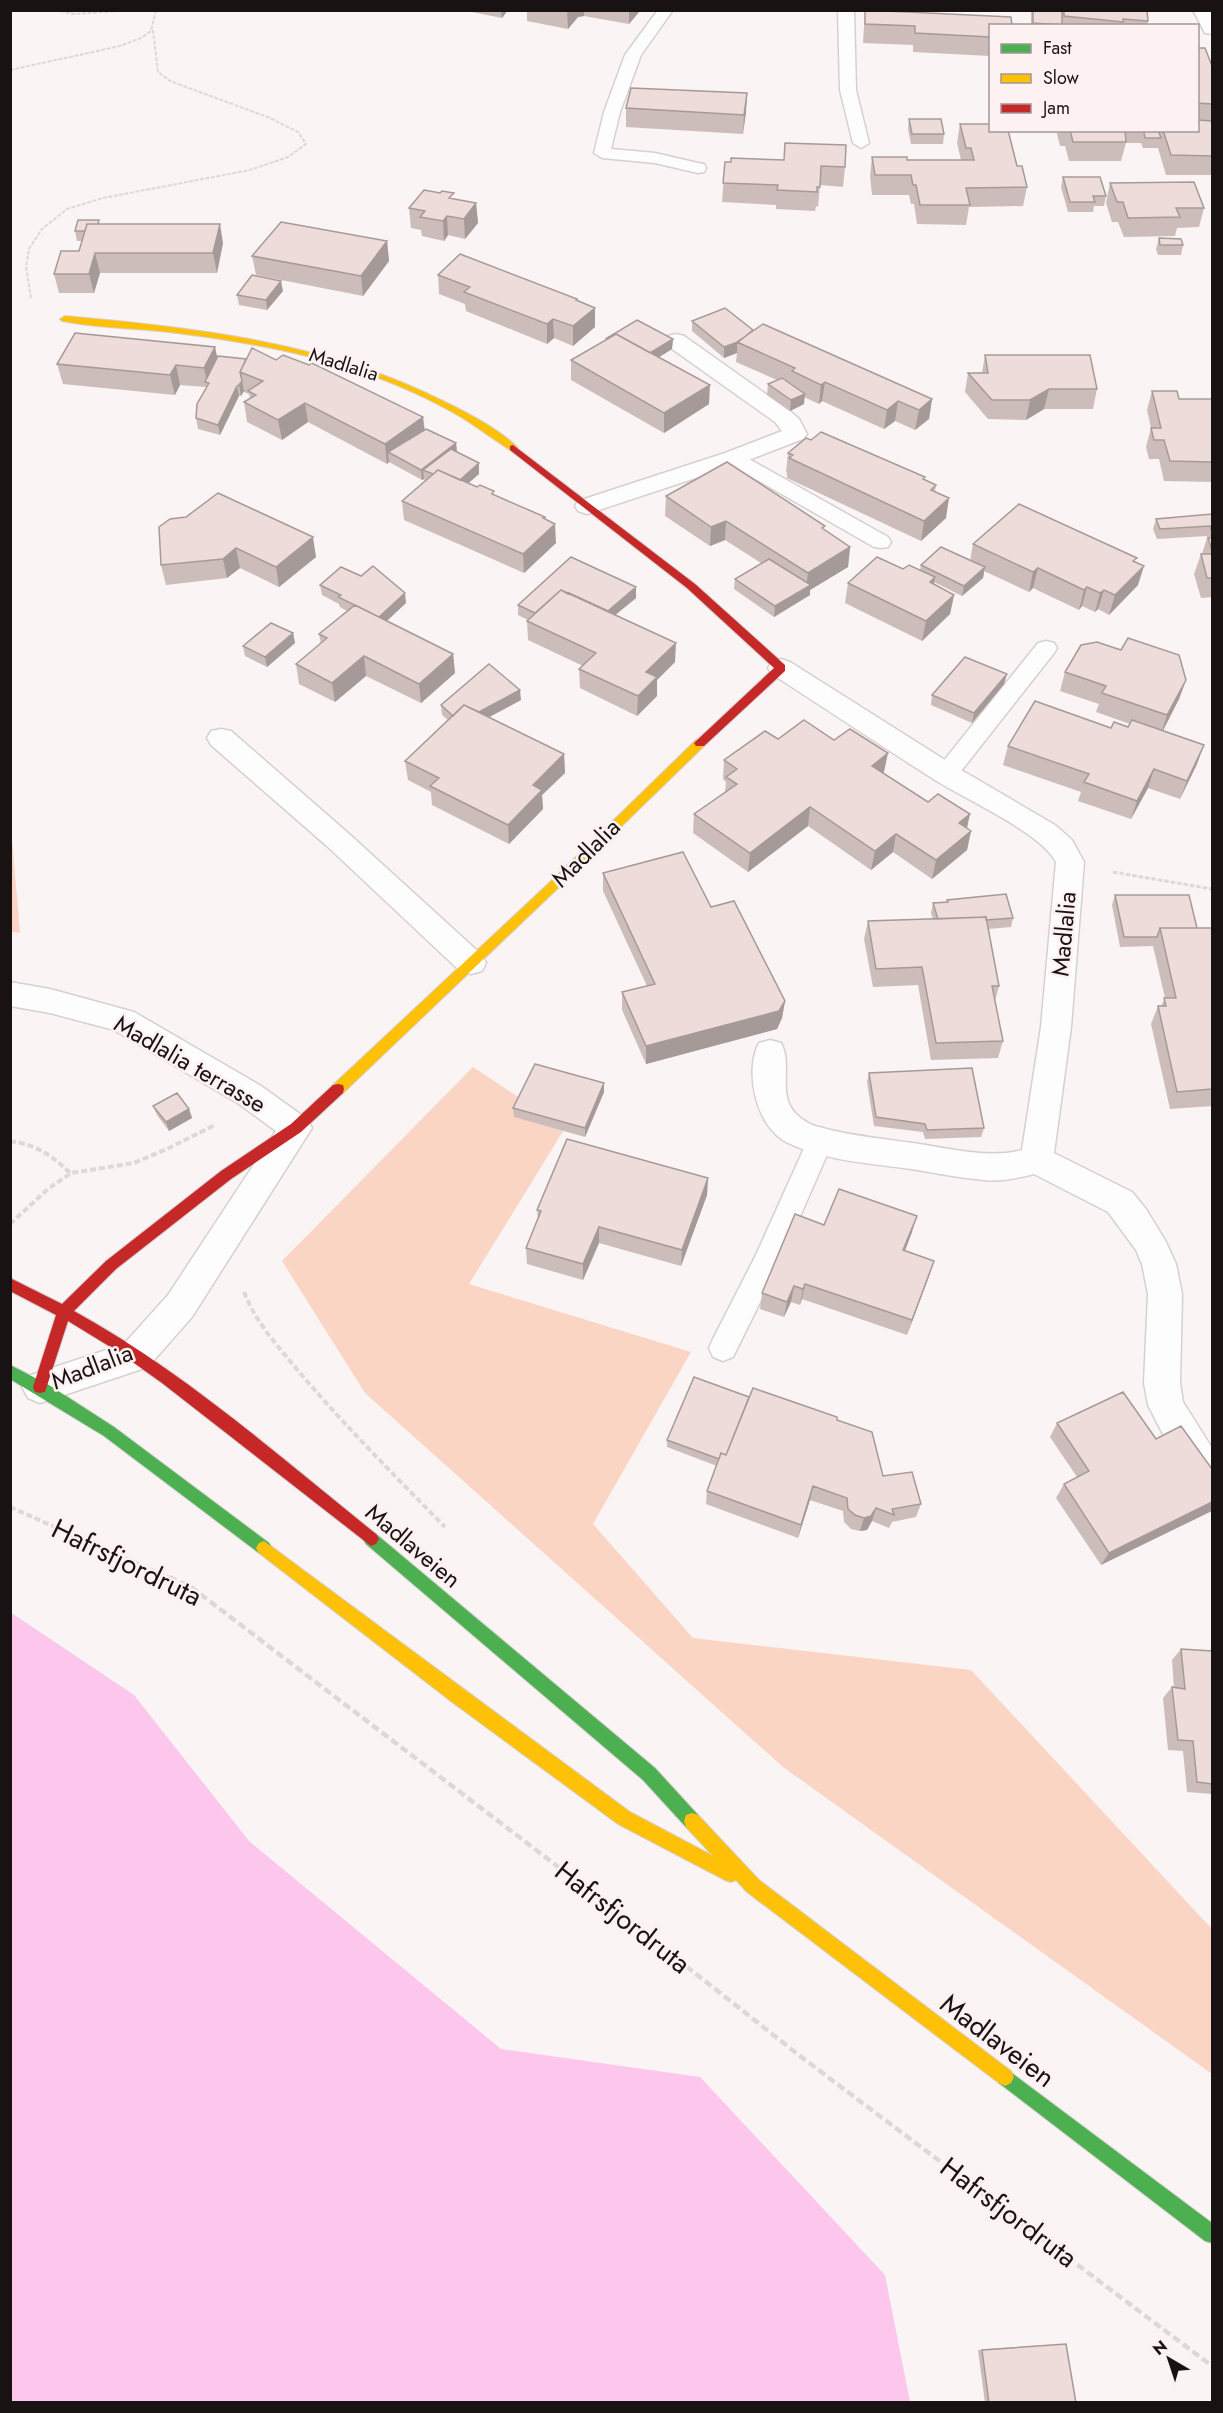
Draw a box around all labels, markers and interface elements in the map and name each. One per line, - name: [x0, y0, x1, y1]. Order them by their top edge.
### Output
- legend: [989, 24, 1199, 132]
- text: Fast: [1043, 35, 1072, 61]
- text: Slow: [1043, 65, 1080, 91]
- text: Jam: [1041, 95, 1070, 121]
- street label: Madlalia: [306, 340, 382, 389]
- street label: Madlalia: [543, 810, 628, 895]
- street label: Madlalia: [1042, 890, 1085, 978]
- street label: Madlalia terrasse: [108, 1006, 273, 1121]
- street label: Madlalia: [46, 1335, 138, 1398]
- street label: Madlaveien: [358, 1495, 469, 1596]
- street label: Hafrsfjordruta: [45, 1508, 209, 1617]
- street label: Hafrsfjordruta: [546, 1851, 699, 1984]
- street label: Madlaveien: [932, 1984, 1064, 2097]
- street label: Hafrsfjordruta: [931, 2147, 1086, 2278]
- north arrow: [1139, 2329, 1199, 2389]
- text: N: [1148, 2335, 1172, 2361]

